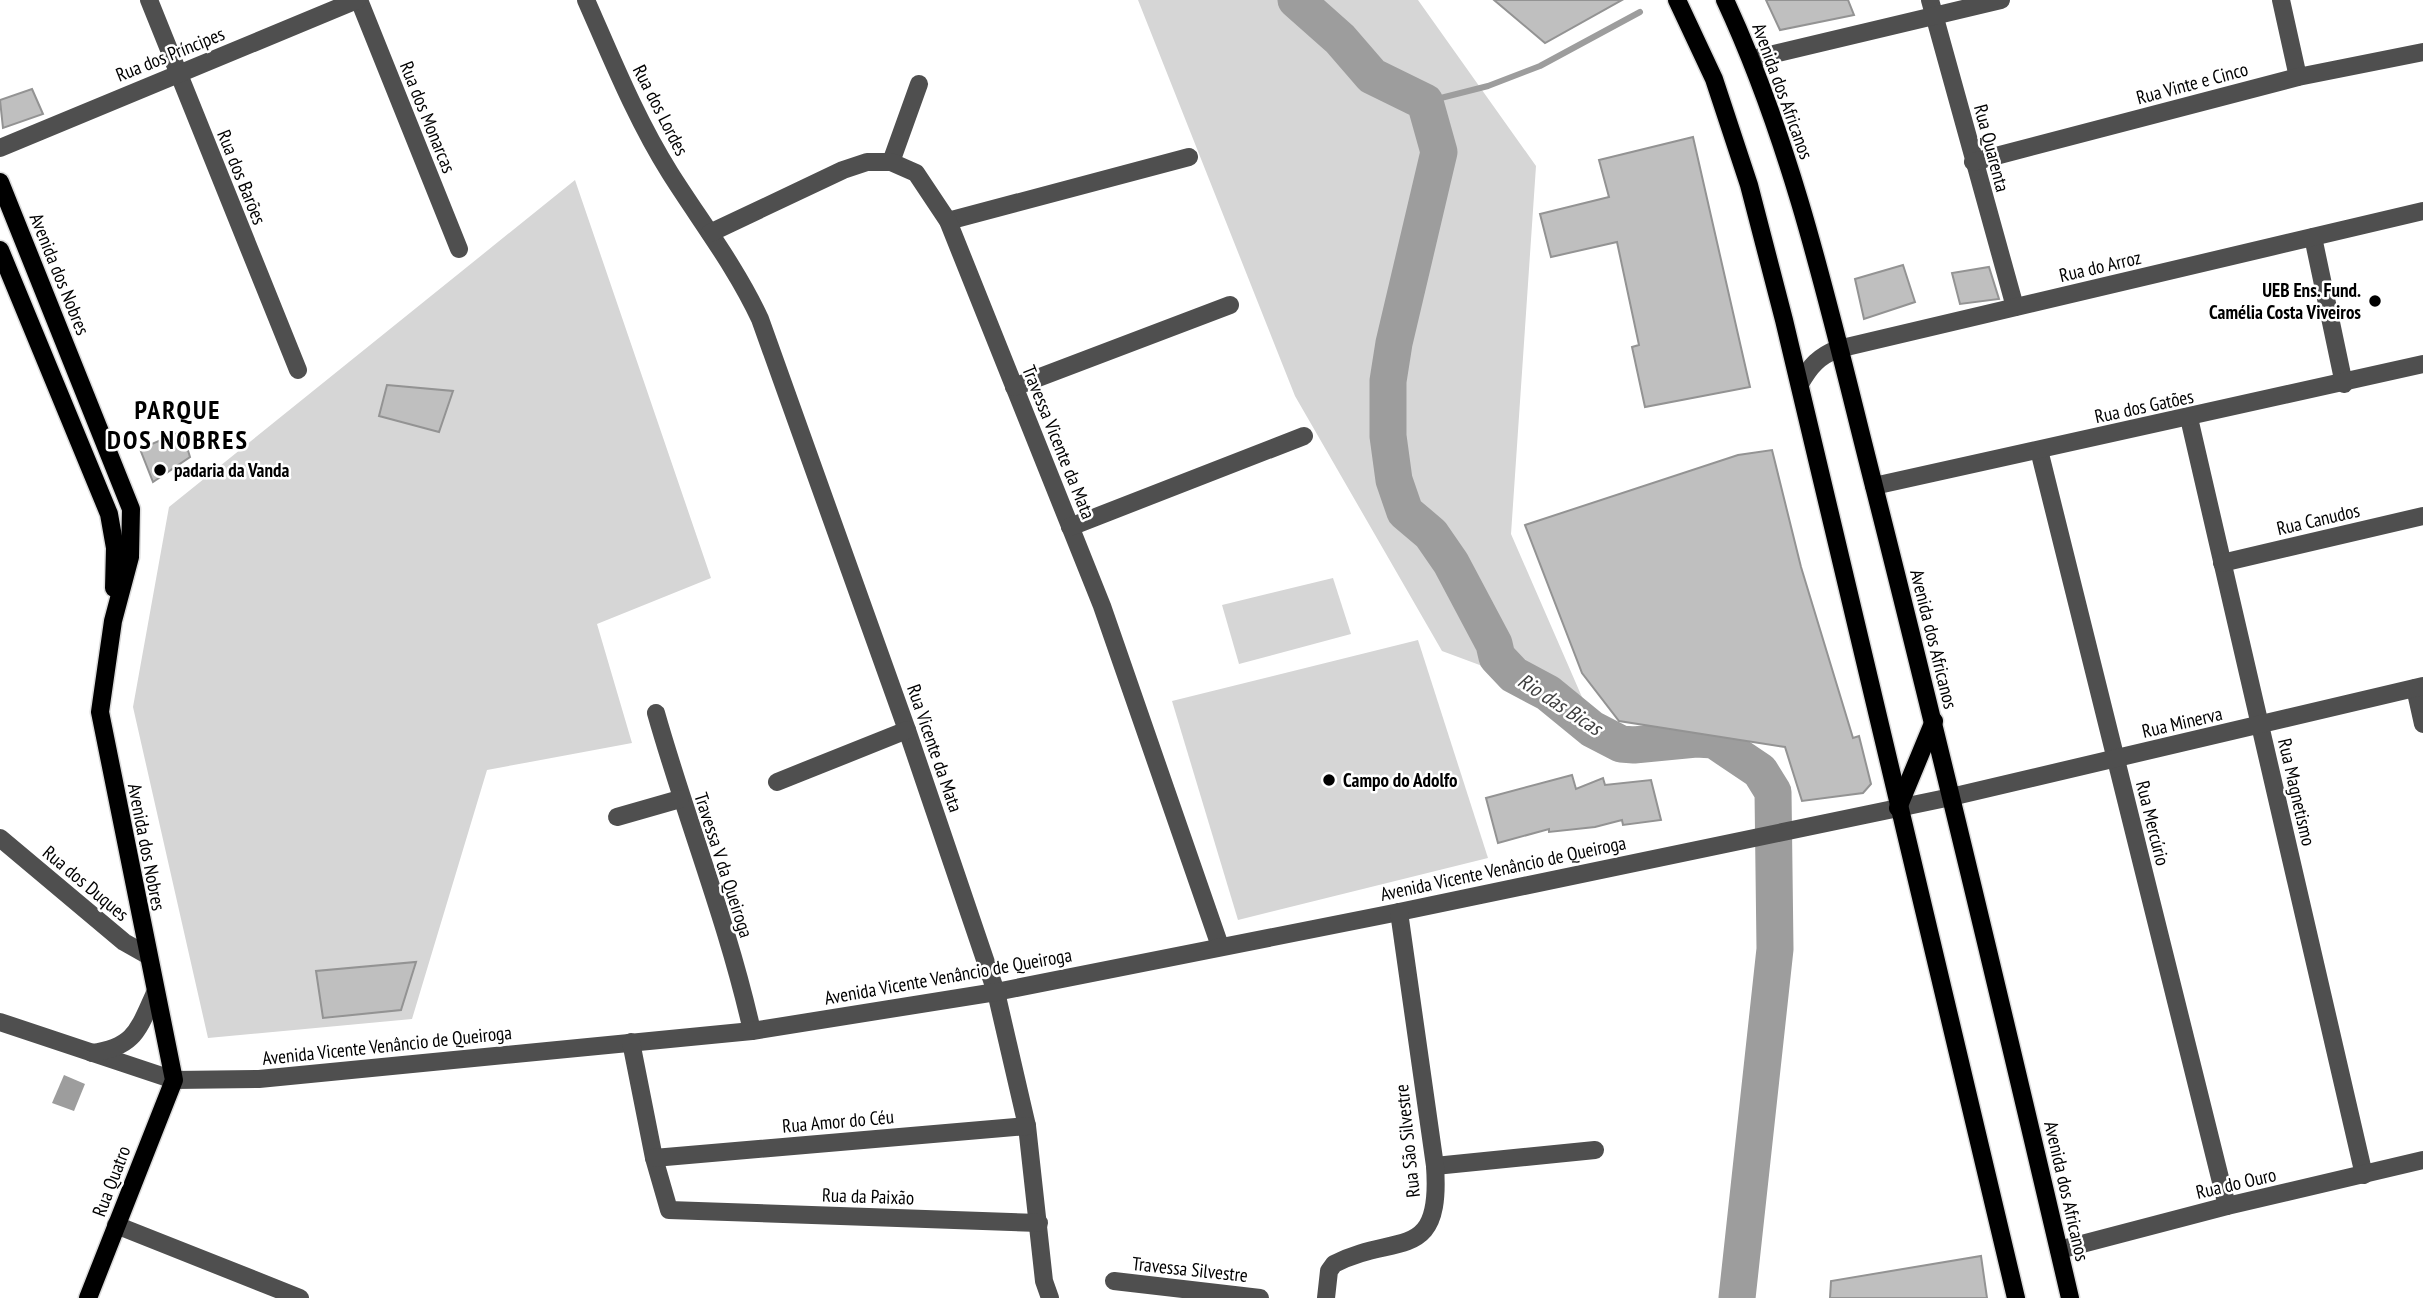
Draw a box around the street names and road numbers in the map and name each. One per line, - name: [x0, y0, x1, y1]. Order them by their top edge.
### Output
- street label: Avenida dos Africanos: [1747, 20, 1819, 162]
- street label: Rua dos Príncipes: [112, 21, 228, 87]
- street label: Rua Vinte e Cinco: [2134, 57, 2250, 109]
- street label: Rua dos Monarcas: [395, 58, 461, 176]
- street label: Rua dos Lordes: [628, 61, 694, 159]
- street label: Rua Quarenta: [1969, 102, 2015, 194]
- street label: Rua dos Barões: [212, 126, 272, 228]
- street label: Avenida dos Nobres: [25, 210, 95, 338]
- street label: Rua do Arroz: [2057, 245, 2143, 287]
- street label: Travessa Vicente da Mata: [1017, 362, 1101, 522]
- street label: Rua dos Gatões: [2092, 384, 2196, 428]
- street label: Rua Canudos: [2274, 498, 2362, 540]
- street label: Avenida dos Africanos: [1905, 567, 1963, 711]
- street label: Rua Vicente da Mata: [902, 681, 968, 815]
- street label: Rua Minerva: [2140, 701, 2224, 743]
- street label: Rua Magnetismo: [2273, 736, 2321, 848]
- street label: Rua Mercúrio: [2131, 778, 2175, 868]
- street label: Avenida dos Nobres: [123, 781, 171, 913]
- street label: Travessa V da Queiroga: [689, 789, 759, 941]
- street label: Avenida Vicente Venâncio de Queiroga: [1378, 830, 1628, 906]
- street label: Rua dos Duques: [38, 840, 134, 926]
- street label: Avenida Vicente Venâncio de Queiroga: [823, 942, 1073, 1010]
- street label: Avenida Vicente Venâncio de Queiroga: [261, 1020, 513, 1070]
- street label: Rua São Silvestre: [1389, 1083, 1425, 1199]
- street label: Rua Amor do Céu: [781, 1104, 895, 1138]
- street label: Avenida dos Africanos: [2039, 1119, 2095, 1263]
- street label: Rua Quatro: [87, 1142, 135, 1220]
- street label: Rua do Ouro: [2194, 1162, 2278, 1204]
- street label: Rua da Paixão: [821, 1182, 915, 1210]
- street label: Travessa Silvestre: [1131, 1251, 1249, 1287]

